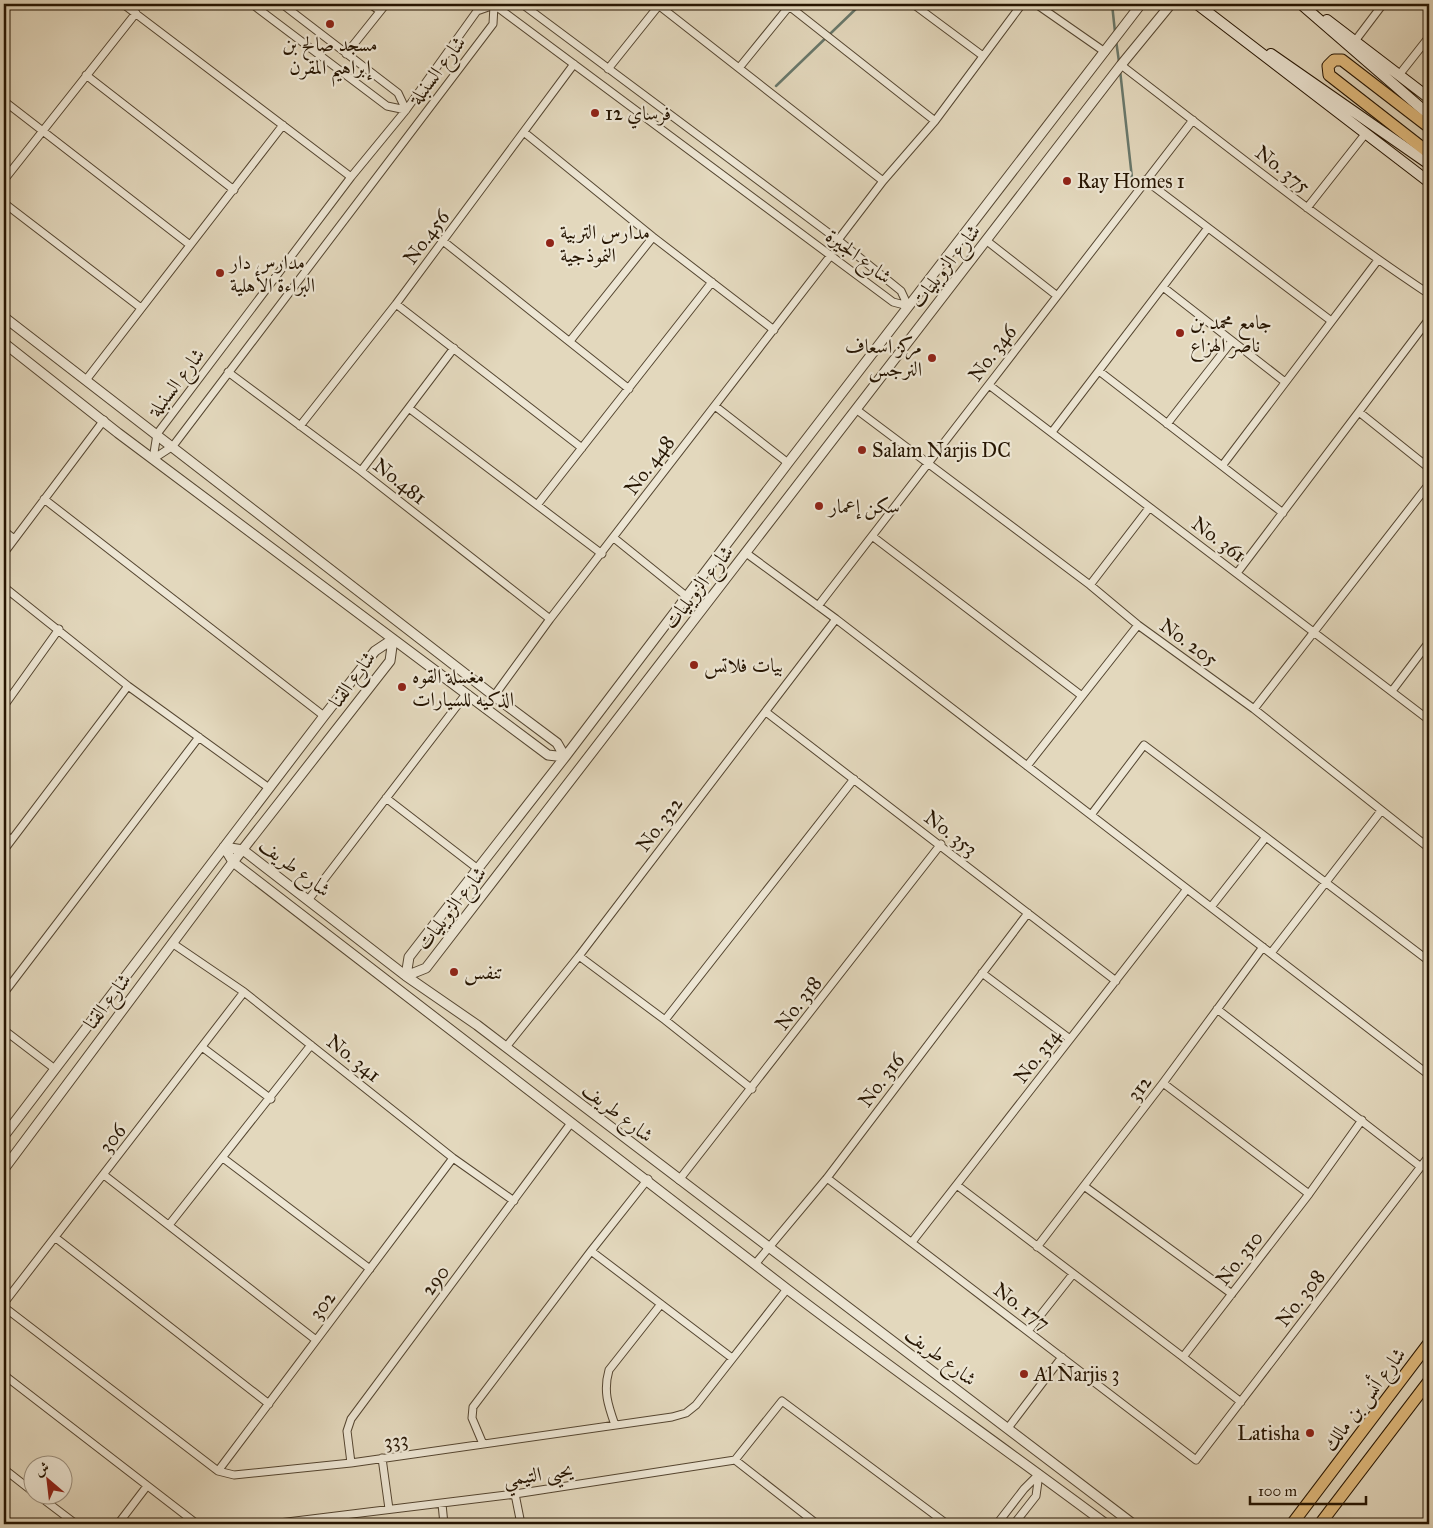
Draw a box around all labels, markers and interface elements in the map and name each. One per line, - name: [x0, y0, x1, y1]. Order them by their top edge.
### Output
- marker: مسجد صالح بن إبراهيم المقرن: [324, 18, 336, 30]
- street label: شارع السنبلة: [403, 31, 475, 114]
- place label: مسجد صالح بن إبراهيم المقرن: [282, 32, 378, 87]
- place label: فرساي 12: [605, 101, 671, 129]
- marker: فرساي 12: [589, 107, 601, 119]
- street label: No. 375: [1251, 140, 1315, 198]
- place label: Ray Homes 1: [1077, 169, 1185, 193]
- marker: Ray Homes 1: [1061, 175, 1073, 187]
- street label: No.456: [398, 204, 455, 269]
- street label: شارع الزويليات: [905, 219, 990, 316]
- place label: مدارس التربية النموذجية: [560, 220, 650, 268]
- street label: شارع الجيرة: [818, 223, 897, 293]
- marker: مدارس التربية النموذجية: [544, 237, 556, 249]
- place label: مدارس دار البراءة الأهلية: [228, 250, 315, 298]
- marker: مدارس دار البراءة الأهلية: [214, 267, 226, 279]
- place label: جامع محمد بن ناصر الهزاع: [1190, 310, 1272, 363]
- street label: No. 346: [963, 319, 1021, 386]
- marker: جامع محمد بن ناصر الهزاع: [1174, 327, 1186, 339]
- place label: مركز اسعاف النرجس: [845, 334, 922, 383]
- street label: شارع السنبلة: [142, 343, 214, 426]
- marker: مركز اسعاف النرجس: [926, 352, 938, 364]
- street label: No. 448: [619, 431, 679, 499]
- place label: Salam Narjis DC: [872, 438, 1011, 462]
- marker: Salam Narjis DC: [856, 444, 868, 456]
- street label: No.481: [369, 453, 431, 509]
- place label: سكن إعمار: [827, 494, 900, 520]
- marker: سكن إعمار: [813, 500, 825, 512]
- street label: No. 361: [1187, 511, 1251, 567]
- street label: شارع الزويليات: [658, 540, 743, 637]
- street label: No. 205: [1155, 613, 1223, 671]
- street label: شارع القنا: [324, 646, 385, 715]
- place label: بيات فلاتس: [704, 653, 783, 679]
- marker: بيات فلاتس: [688, 659, 700, 671]
- place label: مغسلة القوه الذكيه للسيارات: [412, 664, 514, 711]
- marker: مغسلة القوه الذكيه للسيارات: [396, 681, 408, 693]
- street label: No. 322: [630, 792, 688, 856]
- street label: No. 353: [920, 805, 982, 861]
- street label: شارع طريف: [251, 832, 336, 907]
- street label: شارع الزويليات: [411, 861, 496, 958]
- place label: تنفس: [464, 960, 503, 986]
- marker: تنفس: [448, 966, 460, 978]
- street label: شارع القنا: [78, 968, 141, 1037]
- street label: No. 318: [770, 971, 826, 1035]
- street label: No. 314: [1008, 1023, 1066, 1088]
- street label: No. 341: [322, 1029, 386, 1087]
- street label: No. 316: [853, 1048, 910, 1112]
- street label: 312: [1122, 1070, 1156, 1106]
- street label: شارع طريف: [574, 1077, 658, 1152]
- street label: 306: [93, 1118, 131, 1157]
- street label: No. 310: [1210, 1226, 1268, 1290]
- street label: 290: [416, 1260, 454, 1300]
- street label: No. 308: [1270, 1265, 1330, 1331]
- street label: No. 177: [989, 1277, 1055, 1335]
- street label: 302: [304, 1286, 341, 1324]
- street label: شارع طريف: [897, 1321, 982, 1396]
- street label: شارع أنس بن مالك: [1316, 1341, 1415, 1459]
- place label: Al Narjis 3: [1033, 1362, 1120, 1386]
- marker: Al Narjis 3: [1018, 1368, 1030, 1380]
- place label: Latisha: [1237, 1421, 1301, 1445]
- street label: 333: [382, 1426, 410, 1454]
- marker: Latisha: [1304, 1427, 1316, 1439]
- north arrow: [22, 1456, 72, 1506]
- street label: يحيى التيمي: [502, 1457, 576, 1498]
- text: ش: [32, 1458, 52, 1480]
- scale bar: [1250, 1473, 1367, 1505]
- text: 100 m: [1258, 1482, 1298, 1500]

